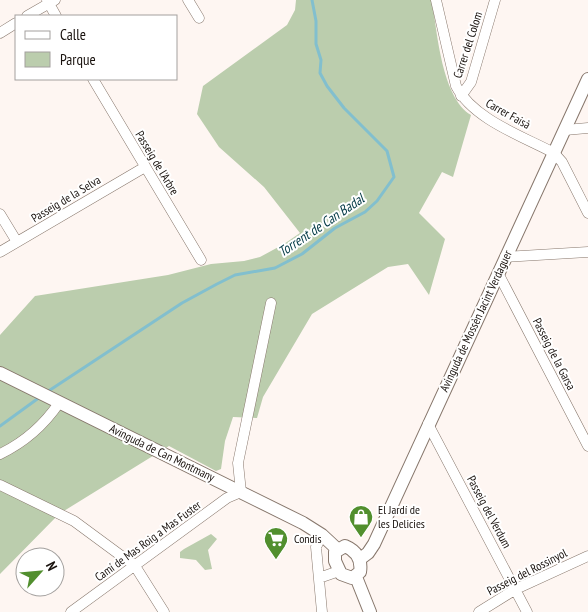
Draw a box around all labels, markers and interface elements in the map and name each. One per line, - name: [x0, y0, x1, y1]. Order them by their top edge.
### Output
- street label: Carrer del Colom: [450, 9, 485, 80]
- legend: [15, 15, 178, 80]
- text: Calle: [60, 25, 86, 44]
- text: Parque: [60, 50, 96, 69]
- street label: Carrer Faisà: [483, 95, 533, 132]
- street label: Passeig de l'Arbre: [132, 128, 182, 198]
- street label: Passeig de la Selva: [28, 172, 103, 225]
- water label: Torrent de Can Badal: [274, 189, 369, 260]
- street label: Avinguda de Mossèn Jacint Verdaguer: [436, 247, 515, 394]
- street label: Passeig de la Garsa: [530, 315, 579, 393]
- street label: Avinguda de Can Montmany: [107, 421, 218, 485]
- street label: Passeig del Verdum: [464, 473, 515, 551]
- street label: Camí de Mas Roig a Mas Fuster: [92, 497, 204, 584]
- place label: El Jardí de les Delicies: [378, 502, 425, 531]
- shop icon: El Jardí de les Delicies: [348, 504, 374, 538]
- supermarket icon: Condis: [263, 526, 289, 560]
- place label: Condis: [294, 531, 321, 546]
- street label: Passeig del Rossinyol: [484, 545, 569, 598]
- north arrow: [15, 547, 65, 597]
- text: N: [42, 559, 61, 574]

